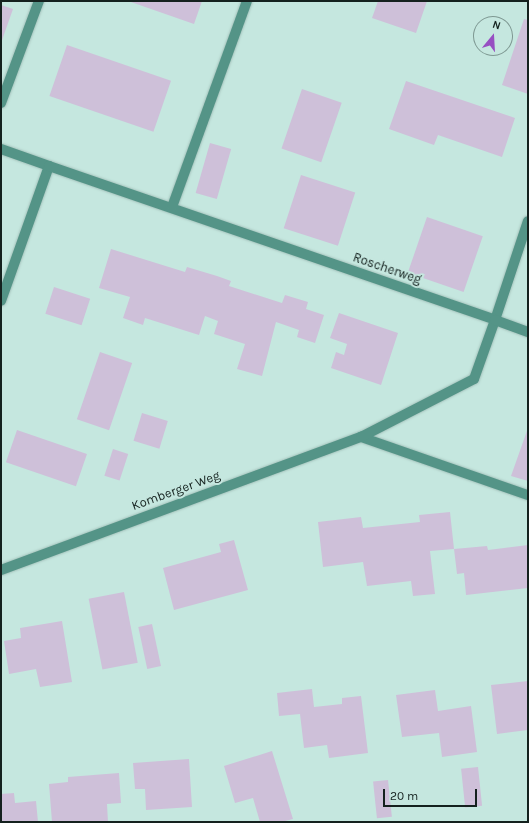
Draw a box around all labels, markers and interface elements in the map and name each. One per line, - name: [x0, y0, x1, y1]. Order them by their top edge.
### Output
- north arrow: [473, 16, 513, 56]
- text: N: [491, 18, 502, 32]
- street label: Roscherweg: [351, 250, 423, 288]
- street label: Komberger Weg: [130, 468, 222, 514]
- scale bar: [385, 781, 479, 807]
- text: 20 m: [390, 789, 418, 803]

